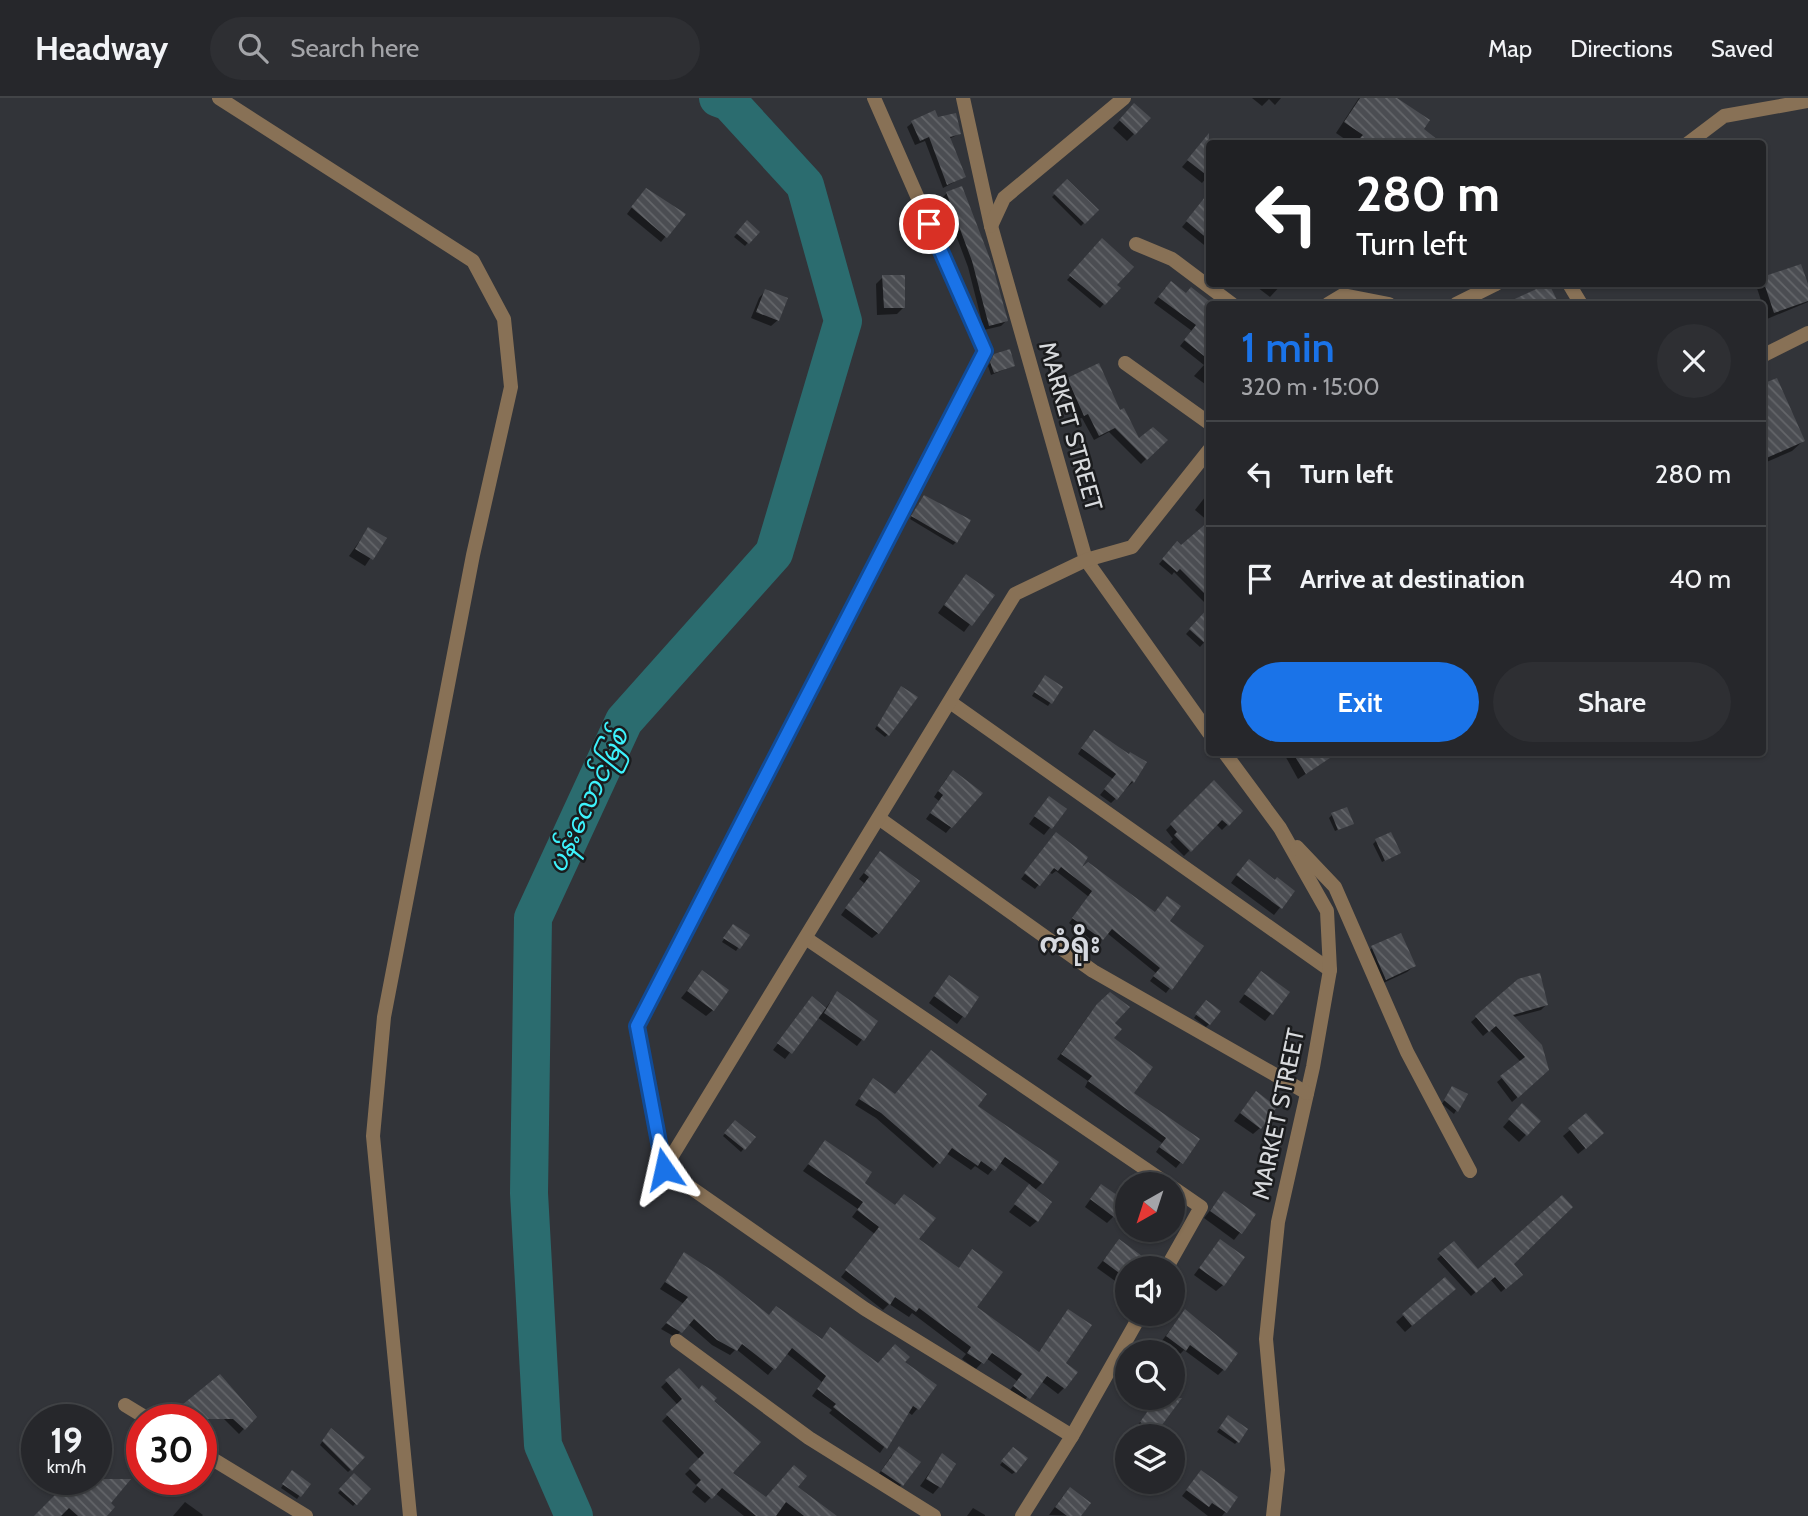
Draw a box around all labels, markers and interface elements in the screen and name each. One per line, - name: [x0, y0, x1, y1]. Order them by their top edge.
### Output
- search box: [210, 17, 700, 80]
- text: Headway: [35, 28, 168, 68]
- icon: search: [234, 29, 272, 67]
- text: Search here: [290, 32, 419, 64]
- text: Map: [1488, 34, 1532, 63]
- text: Directions: [1570, 34, 1673, 63]
- text: Saved: [1711, 34, 1773, 63]
- text: 280 m: [1356, 164, 1500, 223]
- icon: left: [1241, 168, 1332, 259]
- pin: [899, 194, 959, 254]
- icon: arrive: [910, 205, 948, 243]
- text: Turn left: [1356, 224, 1467, 263]
- text: 1 min: [1241, 321, 1335, 373]
- button: close: [1657, 324, 1731, 398]
- street label: MARKET STREET: [1033, 338, 1109, 514]
- text: 320 m · 15:00: [1241, 373, 1380, 401]
- icon: left: [1241, 455, 1279, 493]
- text: Turn left: [1300, 458, 1393, 490]
- text: 280 m: [1655, 458, 1731, 490]
- icon: arrive: [1241, 560, 1279, 598]
- text: Arrive at destination: [1300, 563, 1525, 595]
- text: 40 m: [1669, 563, 1731, 595]
- button: Exit: [1241, 662, 1479, 742]
- button: Share: [1493, 662, 1731, 742]
- water label: ပန်းလောင်မြစ်: [539, 719, 642, 880]
- district label: ကံရိုး: [1039, 924, 1101, 966]
- street label: MARKET STREET: [1246, 1025, 1310, 1202]
- position arrow: [627, 1132, 701, 1206]
- north arrow: [1115, 1172, 1185, 1242]
- map controls: [1115, 1172, 1185, 1494]
- button: sound: [1115, 1256, 1185, 1326]
- button: search: [1115, 1340, 1185, 1410]
- speed limit sign: 30: [126, 1404, 217, 1495]
- text: 19: [50, 1419, 83, 1462]
- button: layers: [1115, 1424, 1185, 1494]
- text: km/h: [47, 1456, 86, 1478]

